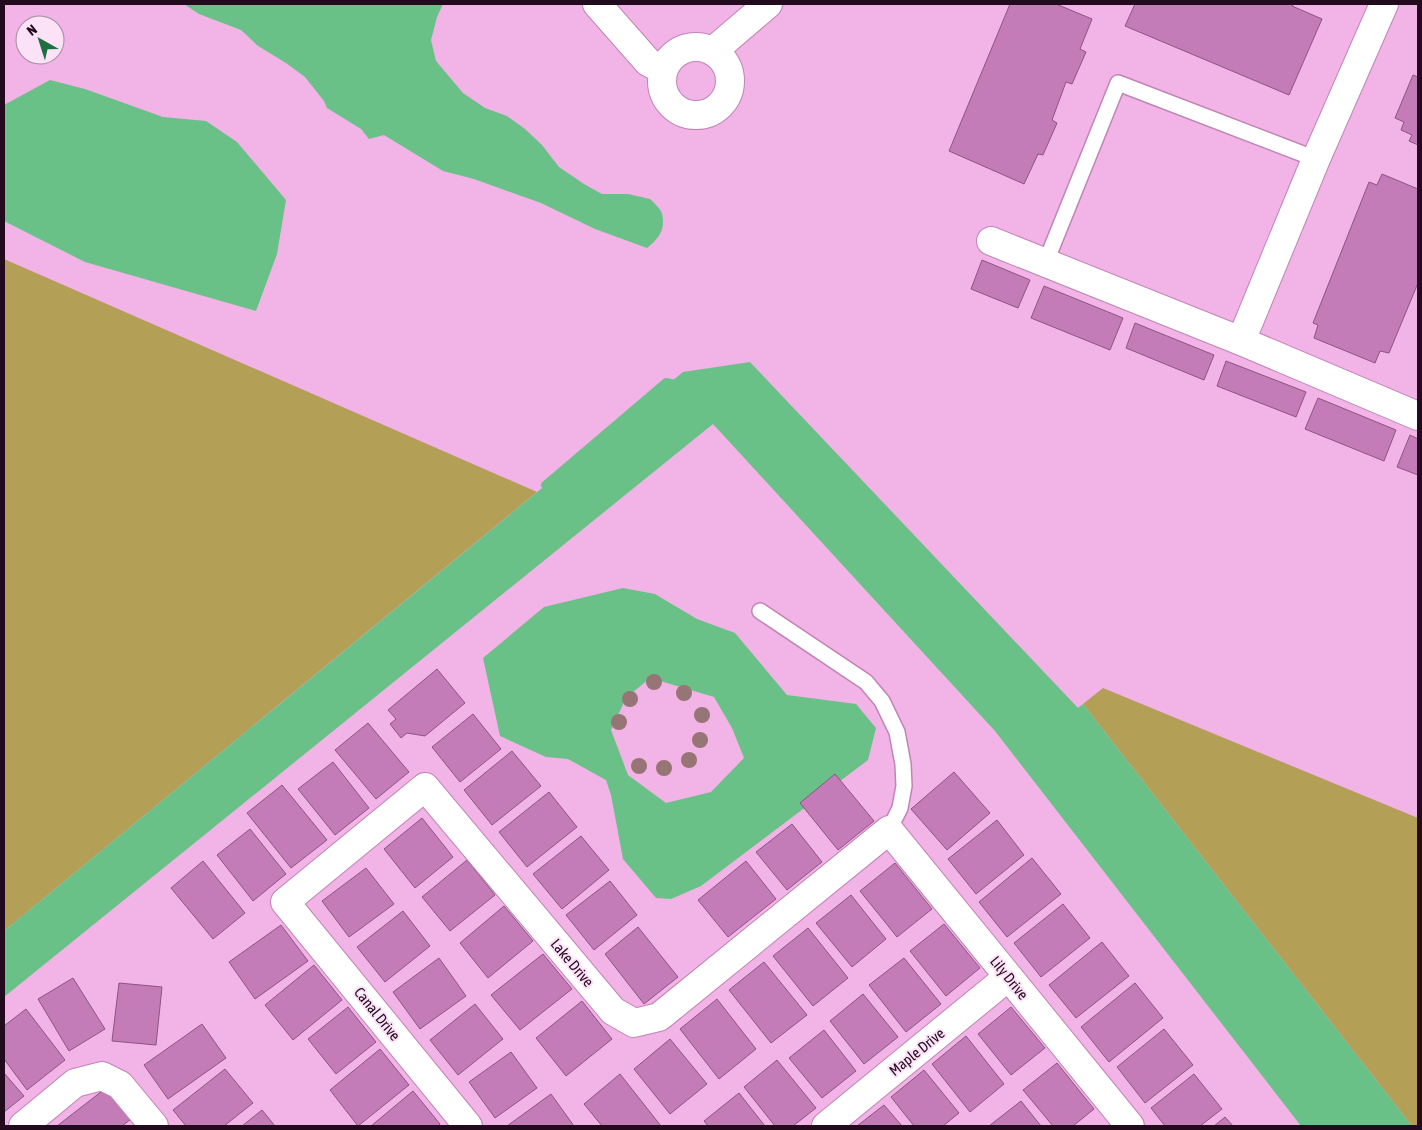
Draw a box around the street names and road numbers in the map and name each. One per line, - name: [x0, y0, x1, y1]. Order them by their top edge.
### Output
- street label: Lake Drive: [548, 935, 597, 990]
- street label: Lily Drive: [987, 953, 1032, 1003]
- street label: Canal Drive: [351, 984, 404, 1044]
- street label: Maple Drive: [886, 1024, 948, 1079]

